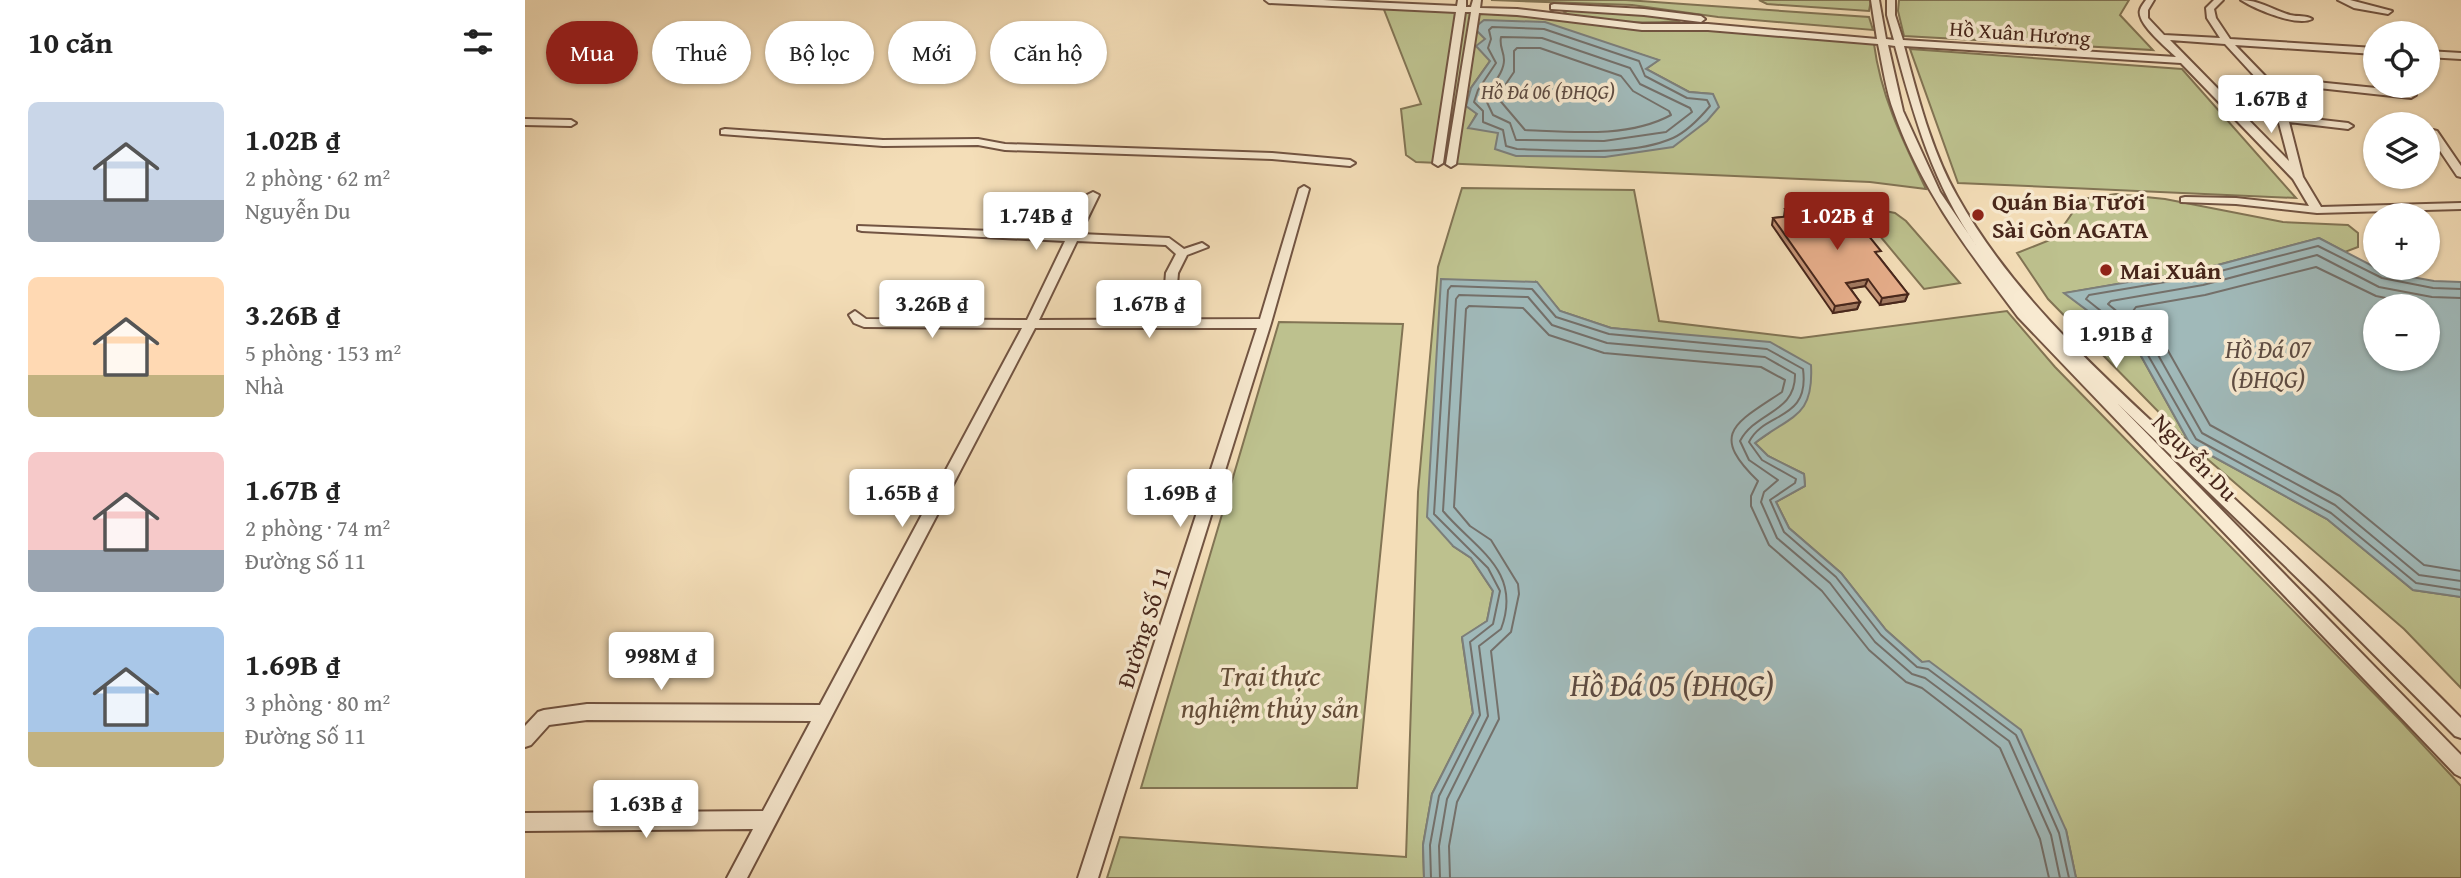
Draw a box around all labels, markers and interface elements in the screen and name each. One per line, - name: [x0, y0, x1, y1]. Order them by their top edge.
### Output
- street label: Hồ Xuân Hương: [1949, 13, 2092, 53]
- text: 10 căn: [28, 20, 113, 64]
- chip: Mua: [546, 21, 638, 84]
- chip: Thuê: [652, 21, 751, 84]
- chip: Bộ lọc: [765, 21, 874, 84]
- chip: Mới: [888, 21, 976, 84]
- chip: Căn hộ: [990, 21, 1107, 84]
- map controls: [2363, 21, 2440, 371]
- button: locate: [2363, 21, 2440, 98]
- icon: filters: [459, 23, 497, 61]
- water label: Hồ Đá 06 (ĐHQG): [1480, 76, 1615, 107]
- pin: 1.67B ₫: [2206, 76, 2336, 135]
- text: 1.67B ₫: [2234, 81, 2308, 114]
- button: layers: [2363, 112, 2440, 189]
- text: 1.02B ₫: [245, 117, 341, 161]
- icon: home: [84, 130, 168, 214]
- text: 2 phòng · 62 m²: [245, 161, 390, 194]
- place label: Quán Bia Tươi Sài Gòn AGATA: [1992, 184, 2149, 247]
- pin: 1.74B ₫: [971, 192, 1101, 252]
- pin: 1.02B ₫: [1772, 192, 1902, 252]
- text: Nguyễn Du: [245, 194, 351, 227]
- text: 1.74B ₫: [999, 198, 1073, 231]
- text: 1.02B ₫: [1800, 198, 1874, 231]
- button: +: [2363, 203, 2440, 280]
- marker: Quán Bia Tươi Sài Gòn AGATA: [1970, 207, 1986, 223]
- place label: Mai Xuân: [2120, 253, 2221, 288]
- marker: Mai Xuân: [2098, 262, 2114, 278]
- pin: 3.26B ₫: [867, 280, 997, 340]
- pin: 1.67B ₫: [1084, 280, 1214, 340]
- text: 3.26B ₫: [895, 286, 969, 319]
- text: 1.67B ₫: [1112, 286, 1186, 319]
- text: 3.26B ₫: [245, 292, 341, 336]
- button: −: [2363, 294, 2440, 371]
- icon: home: [84, 305, 168, 389]
- pin: 1.91B ₫: [2051, 310, 2181, 370]
- text: 1.91B ₫: [2079, 316, 2153, 349]
- water label: Hồ Đá 07 (ĐHQG): [2224, 329, 2312, 398]
- text: 5 phòng · 153 m²: [245, 336, 401, 369]
- text: Nhà: [245, 369, 284, 402]
- street label: Nguyễn Du: [2144, 405, 2246, 509]
- text: 1.67B ₫: [245, 467, 341, 511]
- pin: 1.65B ₫: [837, 470, 967, 529]
- pin: 1.69B ₫: [1115, 470, 1245, 529]
- text: 1.65B ₫: [865, 475, 939, 508]
- text: 1.69B ₫: [1143, 475, 1217, 508]
- icon: home: [84, 480, 168, 564]
- text: 2 phòng · 74 m²: [245, 511, 390, 544]
- text: Đường Số 11: [245, 544, 366, 577]
- street label: Đường Số 11: [1108, 562, 1180, 692]
- pin: 998M ₫: [604, 632, 718, 692]
- text: 998M ₫: [625, 638, 697, 671]
- text: 1.69B ₫: [245, 642, 341, 686]
- icon: home: [84, 655, 168, 739]
- park label: Trại thực nghiệm thủy sản: [1181, 655, 1359, 728]
- water label: Hồ Đá 05 (ĐHQG): [1569, 661, 1774, 708]
- text: 3 phòng · 80 m²: [245, 686, 390, 719]
- text: Đường Số 11: [245, 719, 366, 752]
- pin: 1.63B ₫: [581, 780, 711, 840]
- text: 1.63B ₫: [609, 786, 683, 819]

